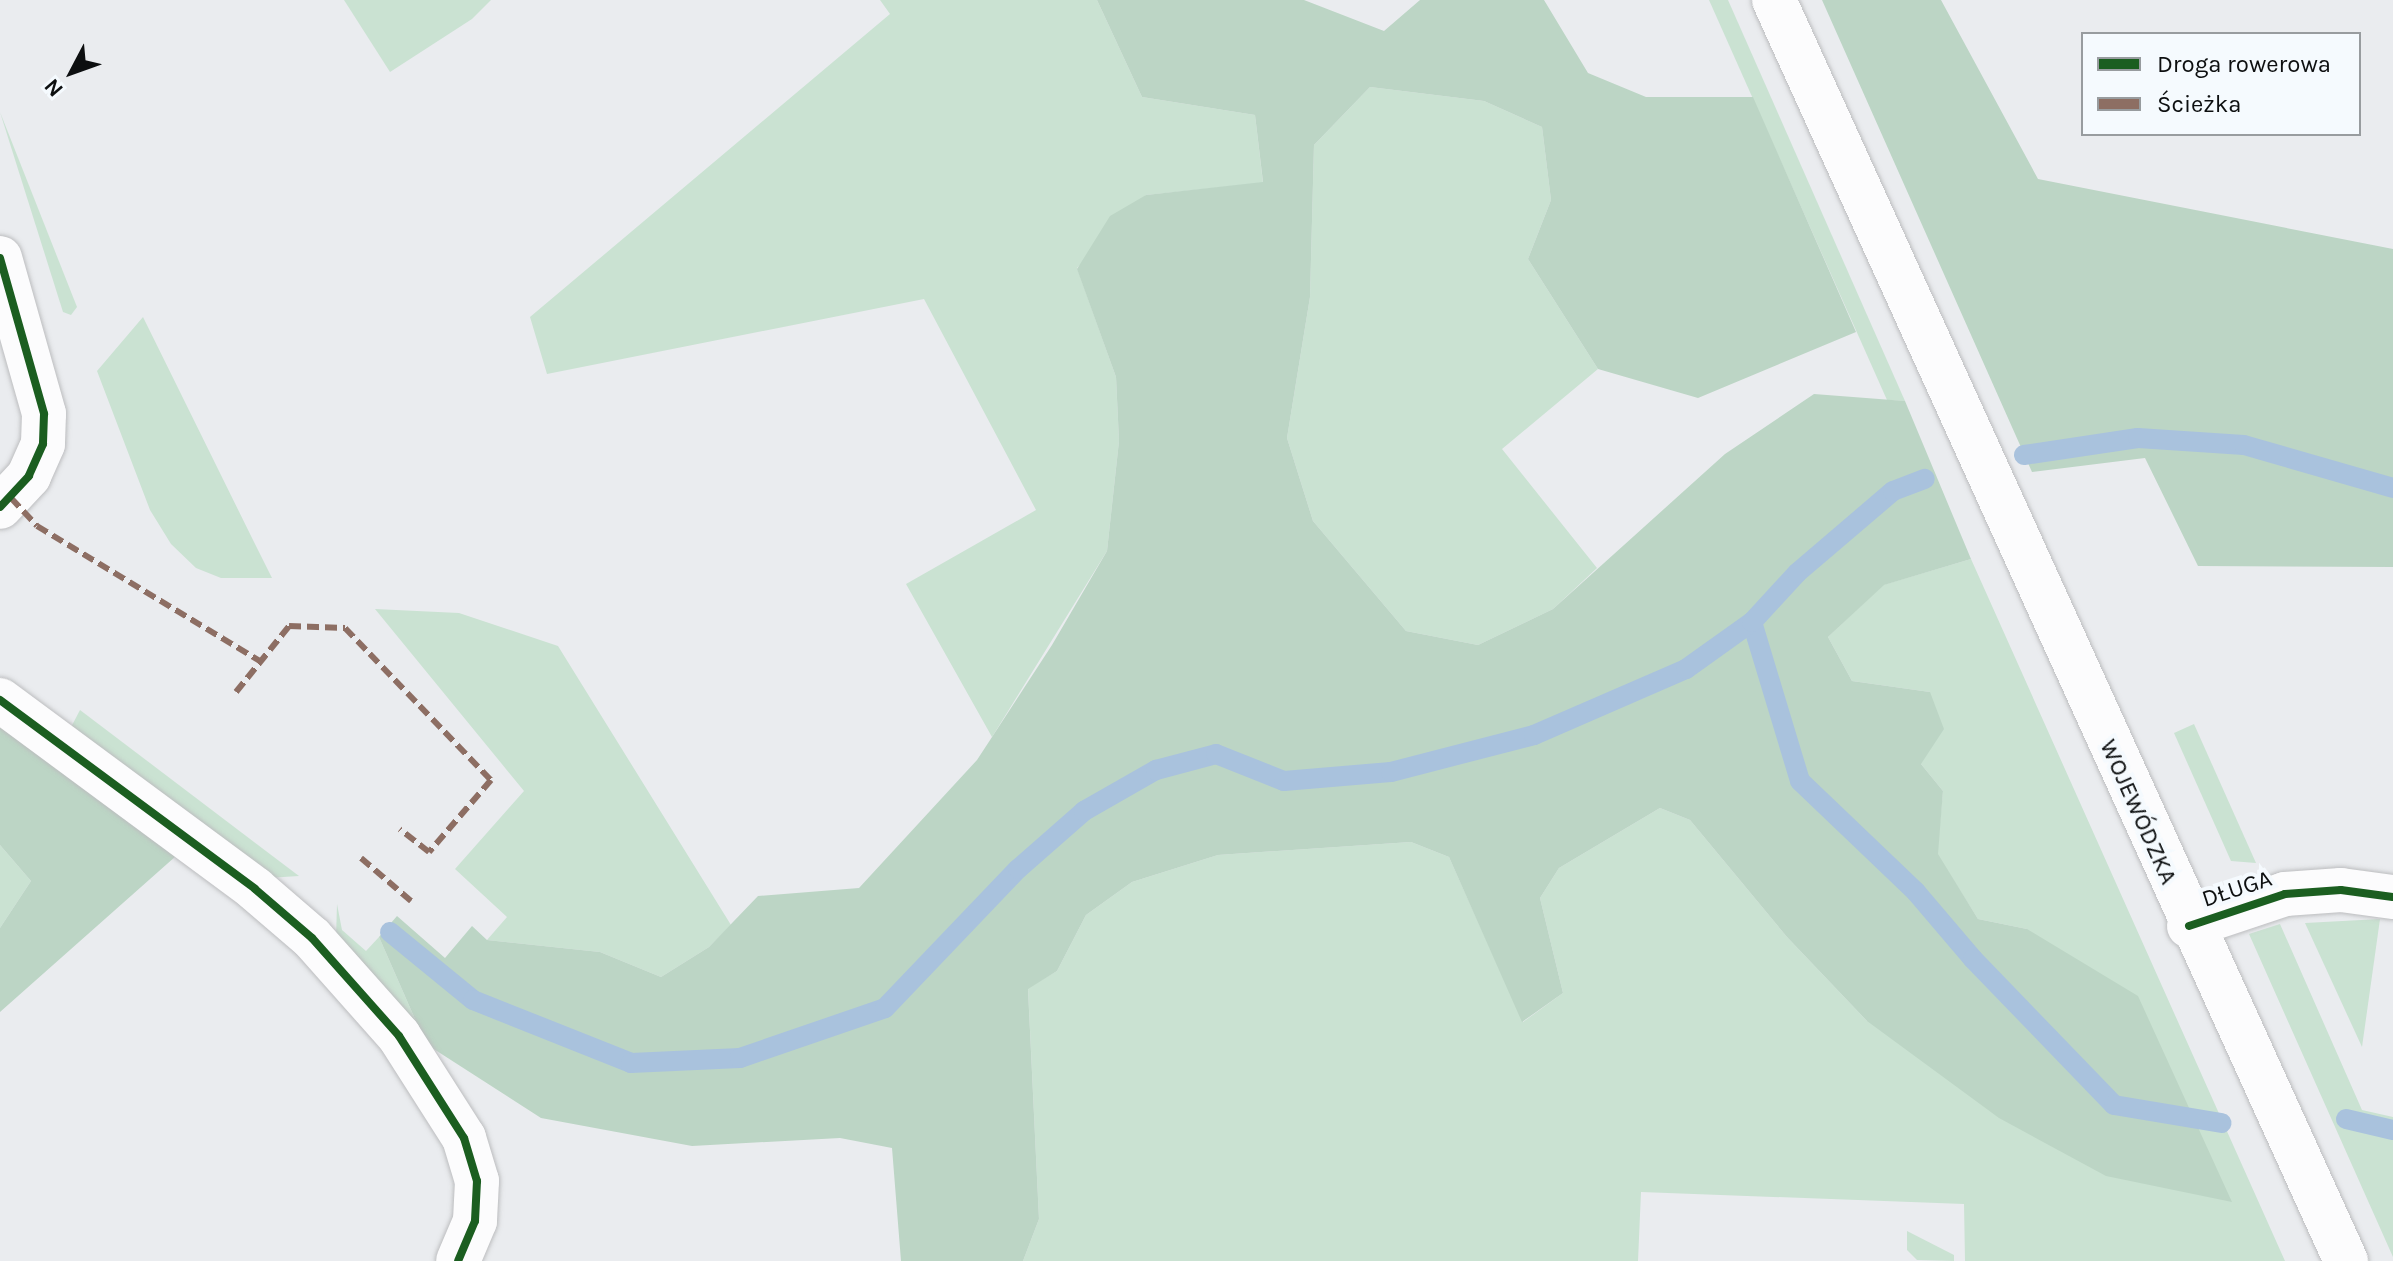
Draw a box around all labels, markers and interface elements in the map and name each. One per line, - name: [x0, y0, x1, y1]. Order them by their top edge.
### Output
- north arrow: [32, 32, 112, 112]
- legend: [2081, 32, 2361, 136]
- text: Droga rowerowa: [2157, 50, 2331, 78]
- text: N: [39, 73, 69, 102]
- text: Ścieżka: [2157, 90, 2242, 118]
- street label: WOJEWÓDZKA: [2093, 735, 2183, 889]
- street label: DŁUGA: [2198, 864, 2276, 914]

